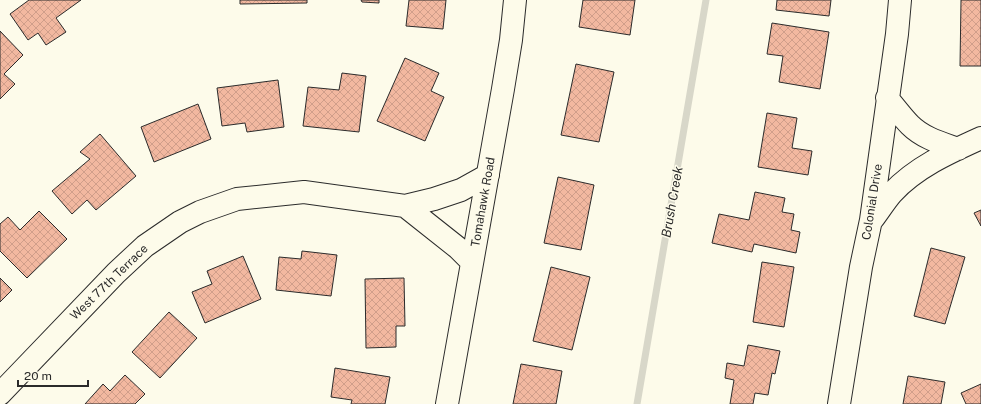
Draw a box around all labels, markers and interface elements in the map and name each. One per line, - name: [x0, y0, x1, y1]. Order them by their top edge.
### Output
- street label: Tomahawk Road: [468, 156, 498, 248]
- street label: Colonial Drive: [859, 163, 885, 241]
- water label: Brush Creek: [658, 165, 686, 239]
- street label: West 77th Terrace: [67, 241, 151, 323]
- scale bar: [18, 362, 88, 388]
- text: 20 m: [24, 369, 52, 383]

